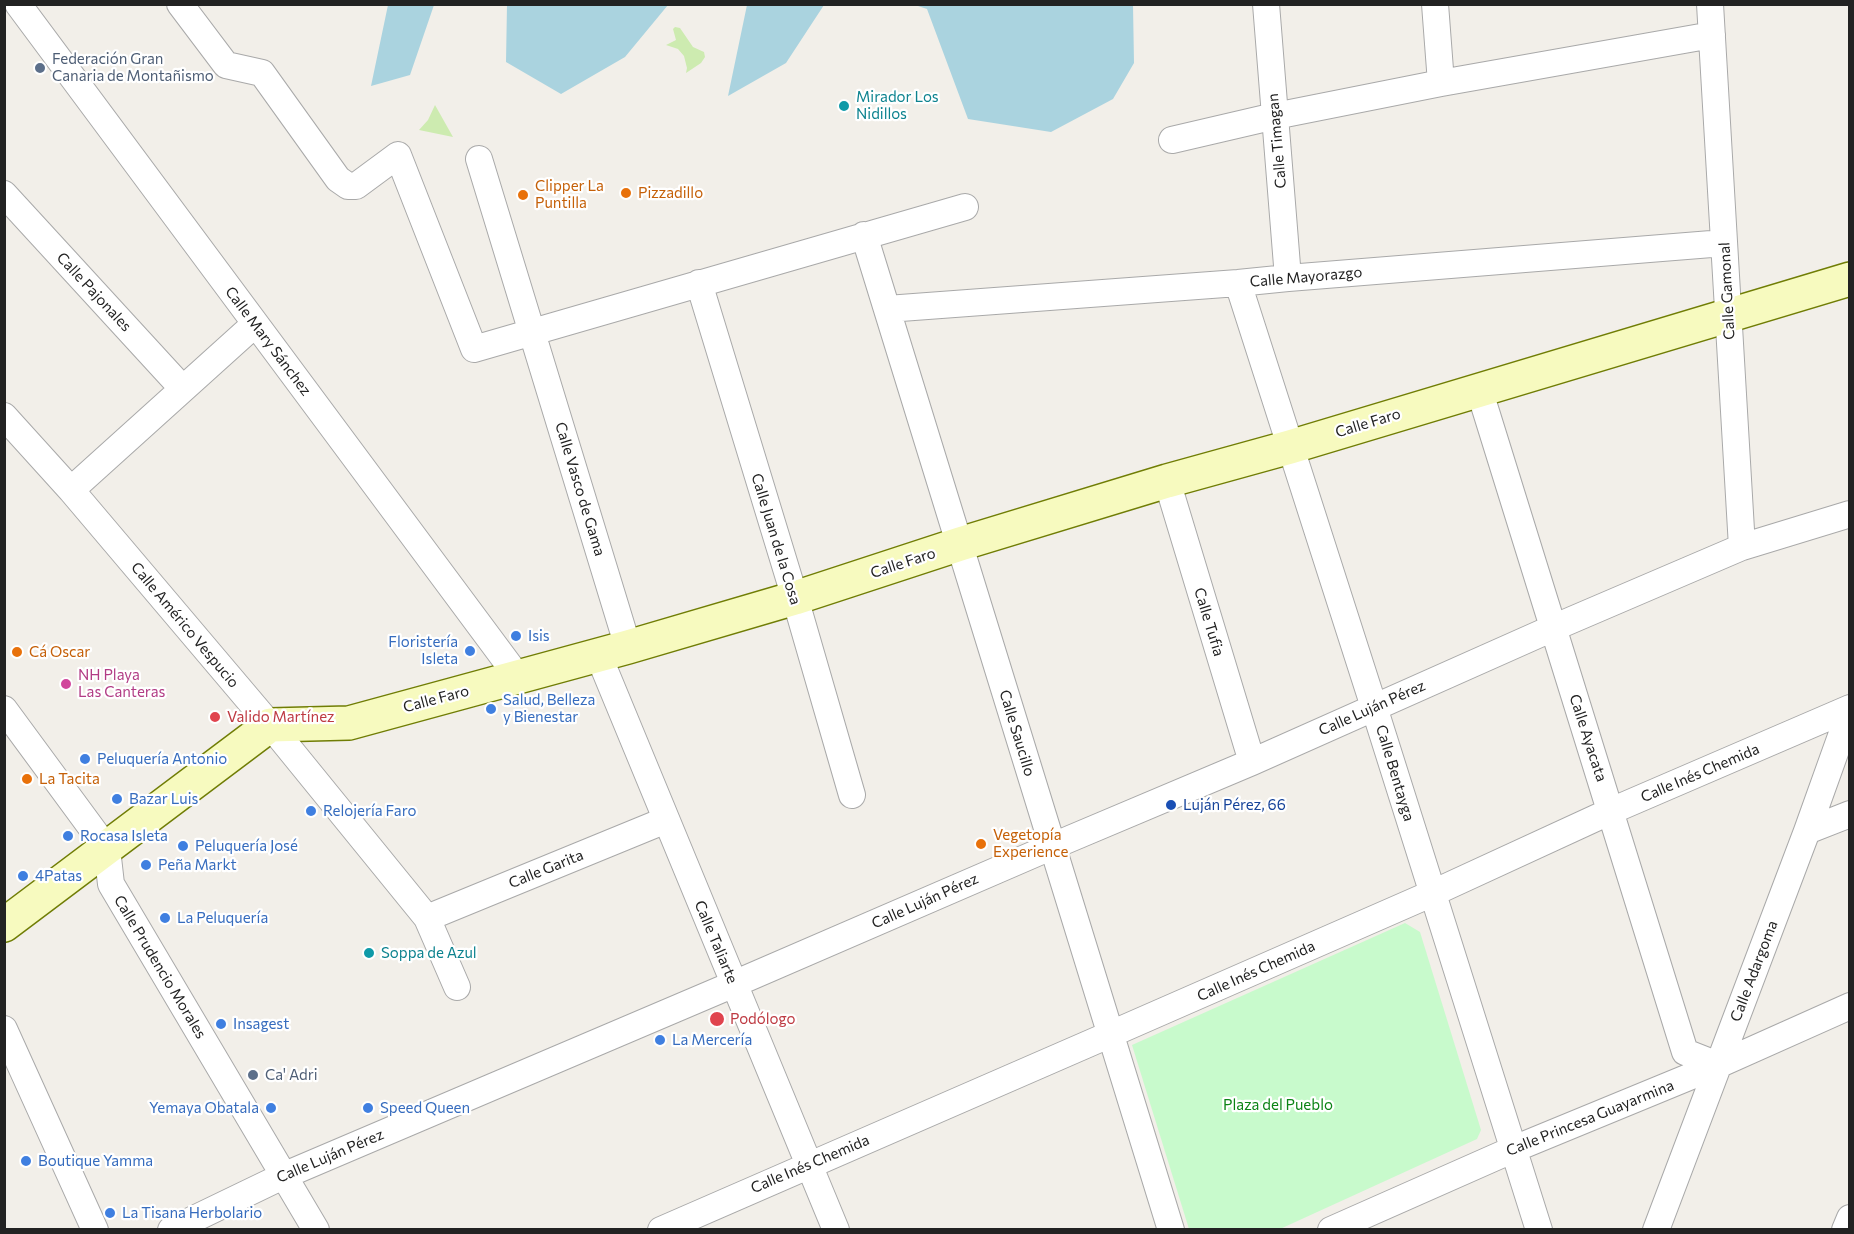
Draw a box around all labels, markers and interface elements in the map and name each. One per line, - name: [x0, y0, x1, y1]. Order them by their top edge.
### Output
- place label: Federación Gran Canaria de Montañismo: [52, 50, 214, 85]
- marker: Federación Gran Canaria de Montañismo: [33, 61, 47, 75]
- place label: Mirador Los Nidillos: [856, 88, 939, 123]
- street label: Calle Timagan: [1264, 93, 1290, 189]
- marker: Mirador Los Nidillos: [837, 99, 851, 113]
- place label: Clipper La Puntilla: [535, 177, 604, 212]
- place label: Pizzadillo: [638, 184, 703, 202]
- marker: Pizzadillo: [619, 186, 633, 200]
- marker: Clipper La Puntilla: [516, 188, 530, 202]
- street label: Calle Gamonal: [1715, 242, 1739, 340]
- street label: Calle Pajonales: [53, 249, 135, 335]
- street label: Calle Mayorazgo: [1249, 263, 1363, 291]
- street label: Calle Mary Sánchez: [221, 283, 315, 399]
- street label: Calle Faro: [1333, 405, 1403, 441]
- street label: Calle Vasco de Gama: [551, 420, 609, 558]
- street label: Calle Juan de la Cosa: [747, 471, 805, 607]
- street label: Calle Faro: [868, 544, 938, 582]
- street label: Calle Américo Vespucio: [127, 559, 243, 691]
- street label: Calle Tufia: [1190, 585, 1228, 659]
- place label: Isis: [528, 627, 550, 645]
- marker: Isis: [509, 629, 523, 643]
- place label: Floristería Isleta: [388, 633, 458, 668]
- place label: Cá Oscar: [29, 643, 90, 661]
- marker: Floristería Isleta: [463, 644, 477, 658]
- marker: Cá Oscar: [10, 645, 24, 659]
- place label: NH Playa Las Canteras: [78, 666, 165, 701]
- street label: Calle Luján Pérez: [1316, 676, 1428, 740]
- marker: NH Playa Las Canteras: [59, 677, 73, 691]
- street label: Calle Faro: [401, 682, 471, 716]
- street label: Calle Saucillo: [995, 688, 1039, 778]
- place label: Salud, Belleza y Bienestar: [503, 691, 595, 726]
- street label: Calle Ayacata: [1565, 692, 1611, 784]
- marker: Salud, Belleza y Bienestar: [484, 702, 498, 716]
- place label: Valido Martínez: [227, 708, 335, 726]
- marker: Valido Martínez: [208, 710, 222, 724]
- street label: Calle Bentayga: [1372, 723, 1418, 823]
- street label: Calle Inés Chemida: [1638, 740, 1762, 806]
- place label: Peluquería Antonio: [97, 750, 227, 768]
- marker: Peluquería Antonio: [78, 752, 92, 766]
- place label: La Tacita: [39, 770, 100, 788]
- marker: La Tacita: [20, 772, 34, 786]
- place label: Bazar Luis: [129, 790, 198, 808]
- marker: Bazar Luis: [110, 792, 124, 806]
- place label: Luján Pérez, 66: [1183, 796, 1286, 814]
- marker: Luján Pérez, 66: [1164, 798, 1178, 812]
- place label: Relojería Faro: [323, 802, 416, 820]
- marker: Relojería Faro: [304, 804, 318, 818]
- place label: Vegetopía Experience: [993, 826, 1068, 861]
- place label: Rocasa Isleta: [80, 827, 168, 845]
- marker: Rocasa Isleta: [61, 829, 75, 843]
- place label: Peluquería José: [195, 837, 298, 855]
- marker: Vegetopía Experience: [974, 837, 988, 851]
- marker: Peluquería José: [176, 839, 190, 853]
- street label: Calle Garita: [506, 846, 586, 892]
- place label: Peña Markt: [158, 856, 237, 874]
- marker: Peña Markt: [139, 858, 153, 872]
- place label: 4Patas: [35, 867, 82, 885]
- marker: 4Patas: [16, 869, 30, 883]
- street label: Calle Luján Pérez: [869, 869, 981, 933]
- street label: Calle Prudencio Morales: [110, 892, 210, 1042]
- street label: Calle Taliarte: [690, 898, 742, 986]
- place label: La Peluquería: [177, 909, 268, 927]
- marker: La Peluquería: [158, 911, 172, 925]
- street label: Calle Adargoma: [1726, 918, 1782, 1024]
- street label: Calle Inés Chemida: [1194, 937, 1318, 1005]
- place label: Soppa de Azul: [381, 944, 477, 962]
- marker: Soppa de Azul: [362, 946, 376, 960]
- marker: Podólogo: [708, 1010, 726, 1028]
- place label: Podólogo: [730, 1010, 795, 1028]
- place label: Insagest: [233, 1015, 289, 1033]
- marker: Insagest: [214, 1017, 228, 1031]
- place label: La Mercería: [672, 1031, 752, 1049]
- marker: La Mercería: [653, 1033, 667, 1047]
- place label: Ca' Adri: [265, 1066, 318, 1084]
- marker: Ca' Adri: [246, 1068, 260, 1082]
- street label: Calle Princesa Guayarmina: [1504, 1076, 1676, 1160]
- park label: Plaza del Pueblo: [1223, 1096, 1333, 1114]
- place label: Yemaya Obatala: [149, 1099, 259, 1117]
- place label: Speed Queen: [380, 1099, 470, 1117]
- marker: Yemaya Obatala: [264, 1101, 278, 1115]
- marker: Speed Queen: [361, 1101, 375, 1115]
- street label: Calle Luján Pérez: [274, 1125, 386, 1187]
- street label: Calle Inés Chemida: [748, 1131, 872, 1197]
- place label: Boutique Yamma: [38, 1152, 153, 1170]
- marker: Boutique Yamma: [19, 1154, 33, 1168]
- place label: La Tisana Herbolario: [122, 1204, 262, 1222]
- marker: La Tisana Herbolario: [103, 1206, 117, 1220]

